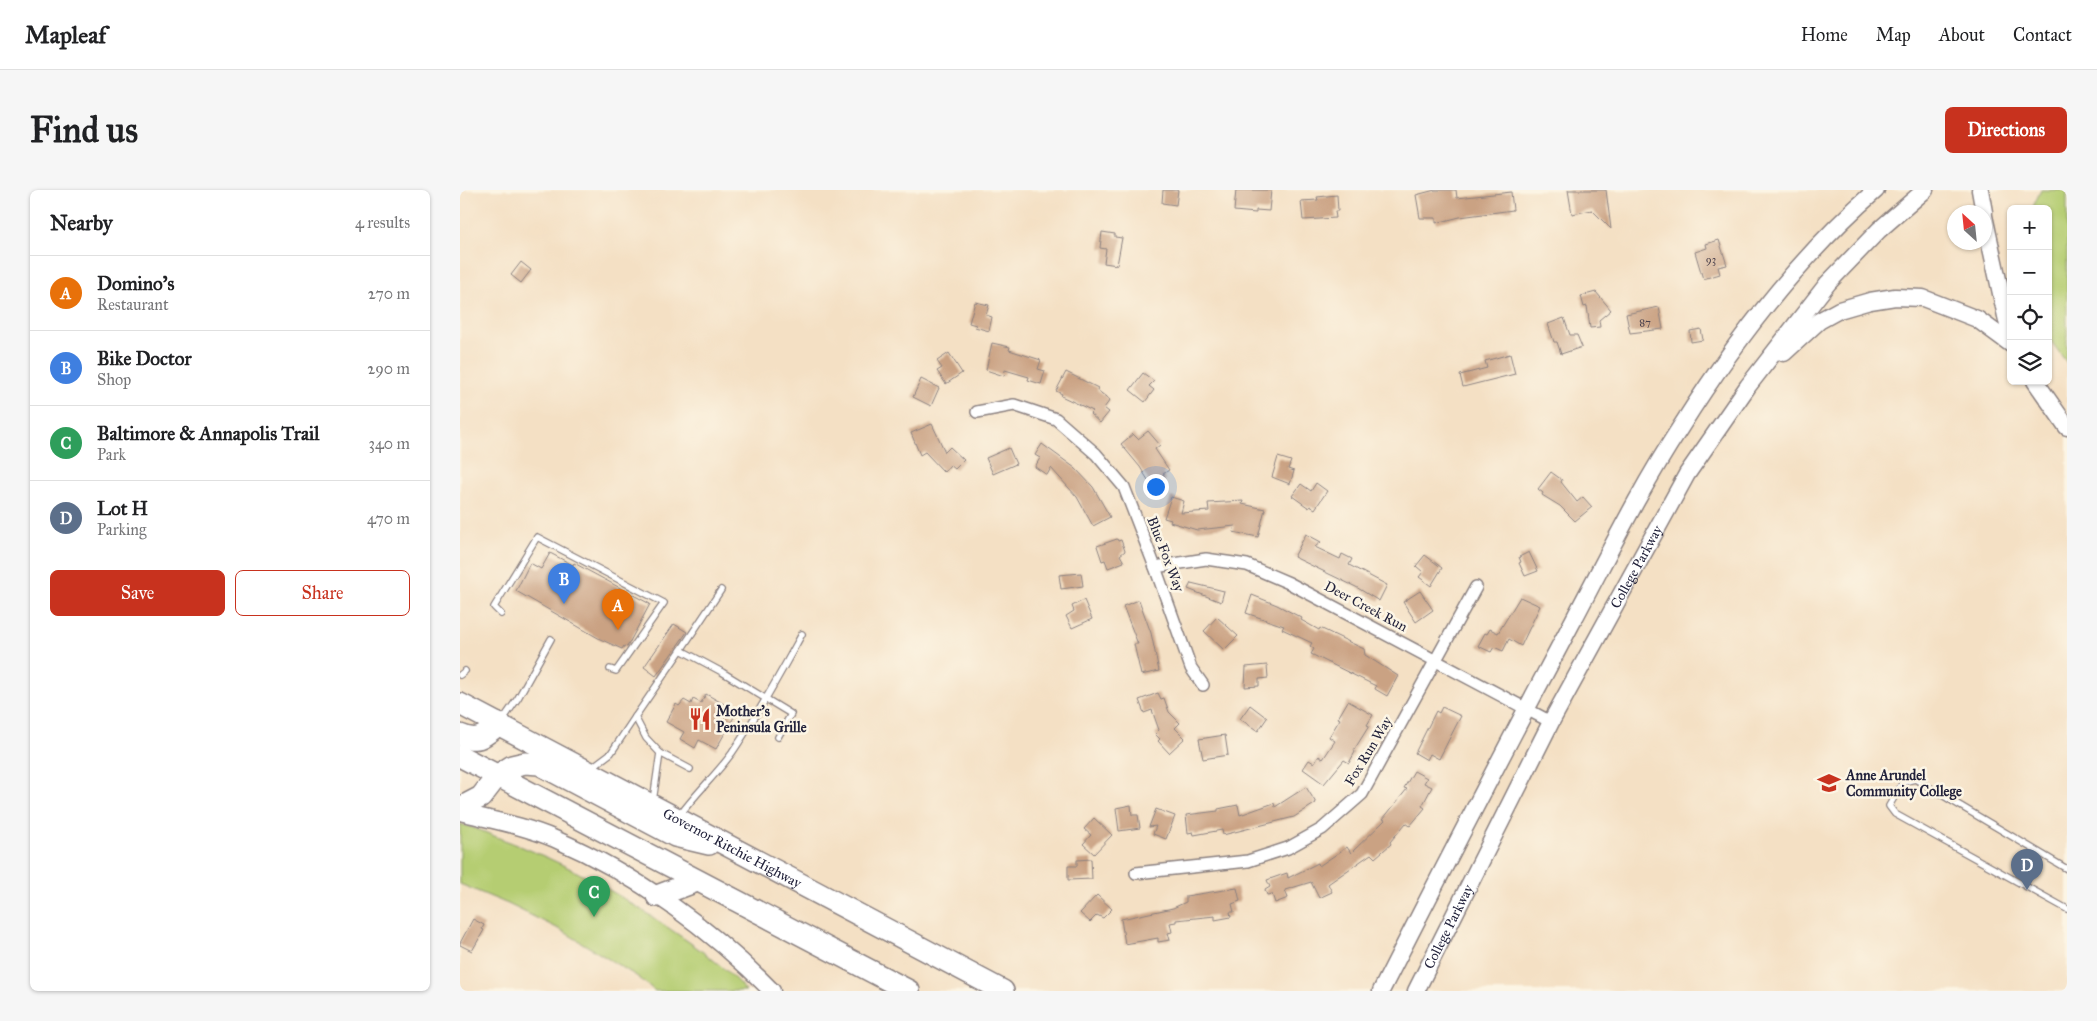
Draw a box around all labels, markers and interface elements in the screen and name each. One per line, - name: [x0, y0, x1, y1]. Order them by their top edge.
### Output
- text: Mapleaf: [25, 20, 106, 50]
- text: Home: [1801, 24, 1848, 46]
- text: Map: [1876, 24, 1911, 46]
- text: About: [1939, 24, 1985, 46]
- text: Contact: [2013, 24, 2072, 46]
- button: Directions: [1945, 107, 2067, 153]
- text: Find us: [30, 109, 138, 152]
- north arrow: [1947, 205, 1992, 250]
- map controls: [2007, 205, 2052, 385]
- button: +: [2007, 205, 2052, 250]
- text: Nearby: [50, 210, 113, 236]
- text: 4 results: [355, 213, 410, 232]
- button: −: [2007, 250, 2052, 295]
- house number: 93: [1706, 253, 1716, 266]
- text: Domino's: [97, 272, 174, 295]
- text: A: [61, 284, 71, 303]
- text: 270 m: [368, 284, 410, 303]
- text: Restaurant: [97, 295, 169, 314]
- button: locate: [2007, 295, 2052, 340]
- house number: 87: [1639, 316, 1651, 329]
- button: layers: [2007, 340, 2052, 385]
- text: Bike Doctor: [97, 347, 192, 370]
- text: B: [61, 359, 71, 378]
- text: 290 m: [367, 359, 410, 378]
- text: Shop: [97, 370, 131, 389]
- text: Baltimore & Annapolis Trail: [97, 422, 319, 445]
- text: C: [61, 434, 71, 453]
- text: 340 m: [368, 434, 410, 453]
- text: Park: [97, 445, 126, 464]
- your location: [1143, 474, 1169, 500]
- text: Lot H: [97, 497, 148, 520]
- text: D: [60, 509, 72, 528]
- text: 470 m: [367, 509, 410, 528]
- street label: Blue Fox Way: [1143, 514, 1188, 595]
- text: Parking: [97, 520, 146, 539]
- street label: College Parkway: [1607, 522, 1666, 612]
- pin: B: [548, 563, 580, 604]
- button: Save: [50, 570, 225, 616]
- button: Share: [235, 570, 410, 616]
- street label: Deer Creek Run: [1321, 577, 1411, 636]
- pin: A: [602, 589, 634, 630]
- place label: Mother's Peninsula Grille: [716, 703, 807, 736]
- restaurant icon: Mother's Peninsula Grille: [687, 706, 713, 732]
- street label: Fox Run Way: [1341, 713, 1396, 789]
- place label: Anne Arundel Community College: [1845, 767, 1962, 801]
- school or university icon: Anne Arundel Community College: [1816, 770, 1842, 796]
- street label: Governor Ritchie Highway: [660, 805, 805, 892]
- pin: D: [2011, 849, 2043, 890]
- pin: C: [578, 876, 610, 917]
- street label: College Parkway: [1420, 881, 1477, 972]

